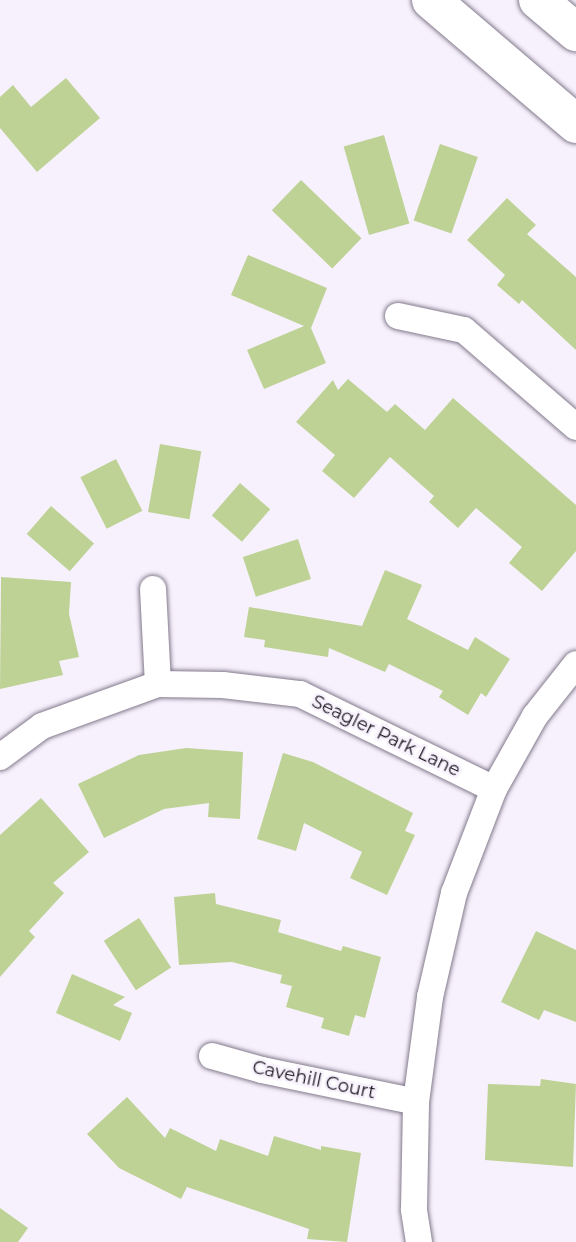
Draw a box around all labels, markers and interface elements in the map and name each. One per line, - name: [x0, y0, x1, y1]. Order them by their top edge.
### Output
- street label: Seagler Park Lane: [308, 691, 464, 781]
- street label: Cavehill Court: [250, 1056, 378, 1104]

